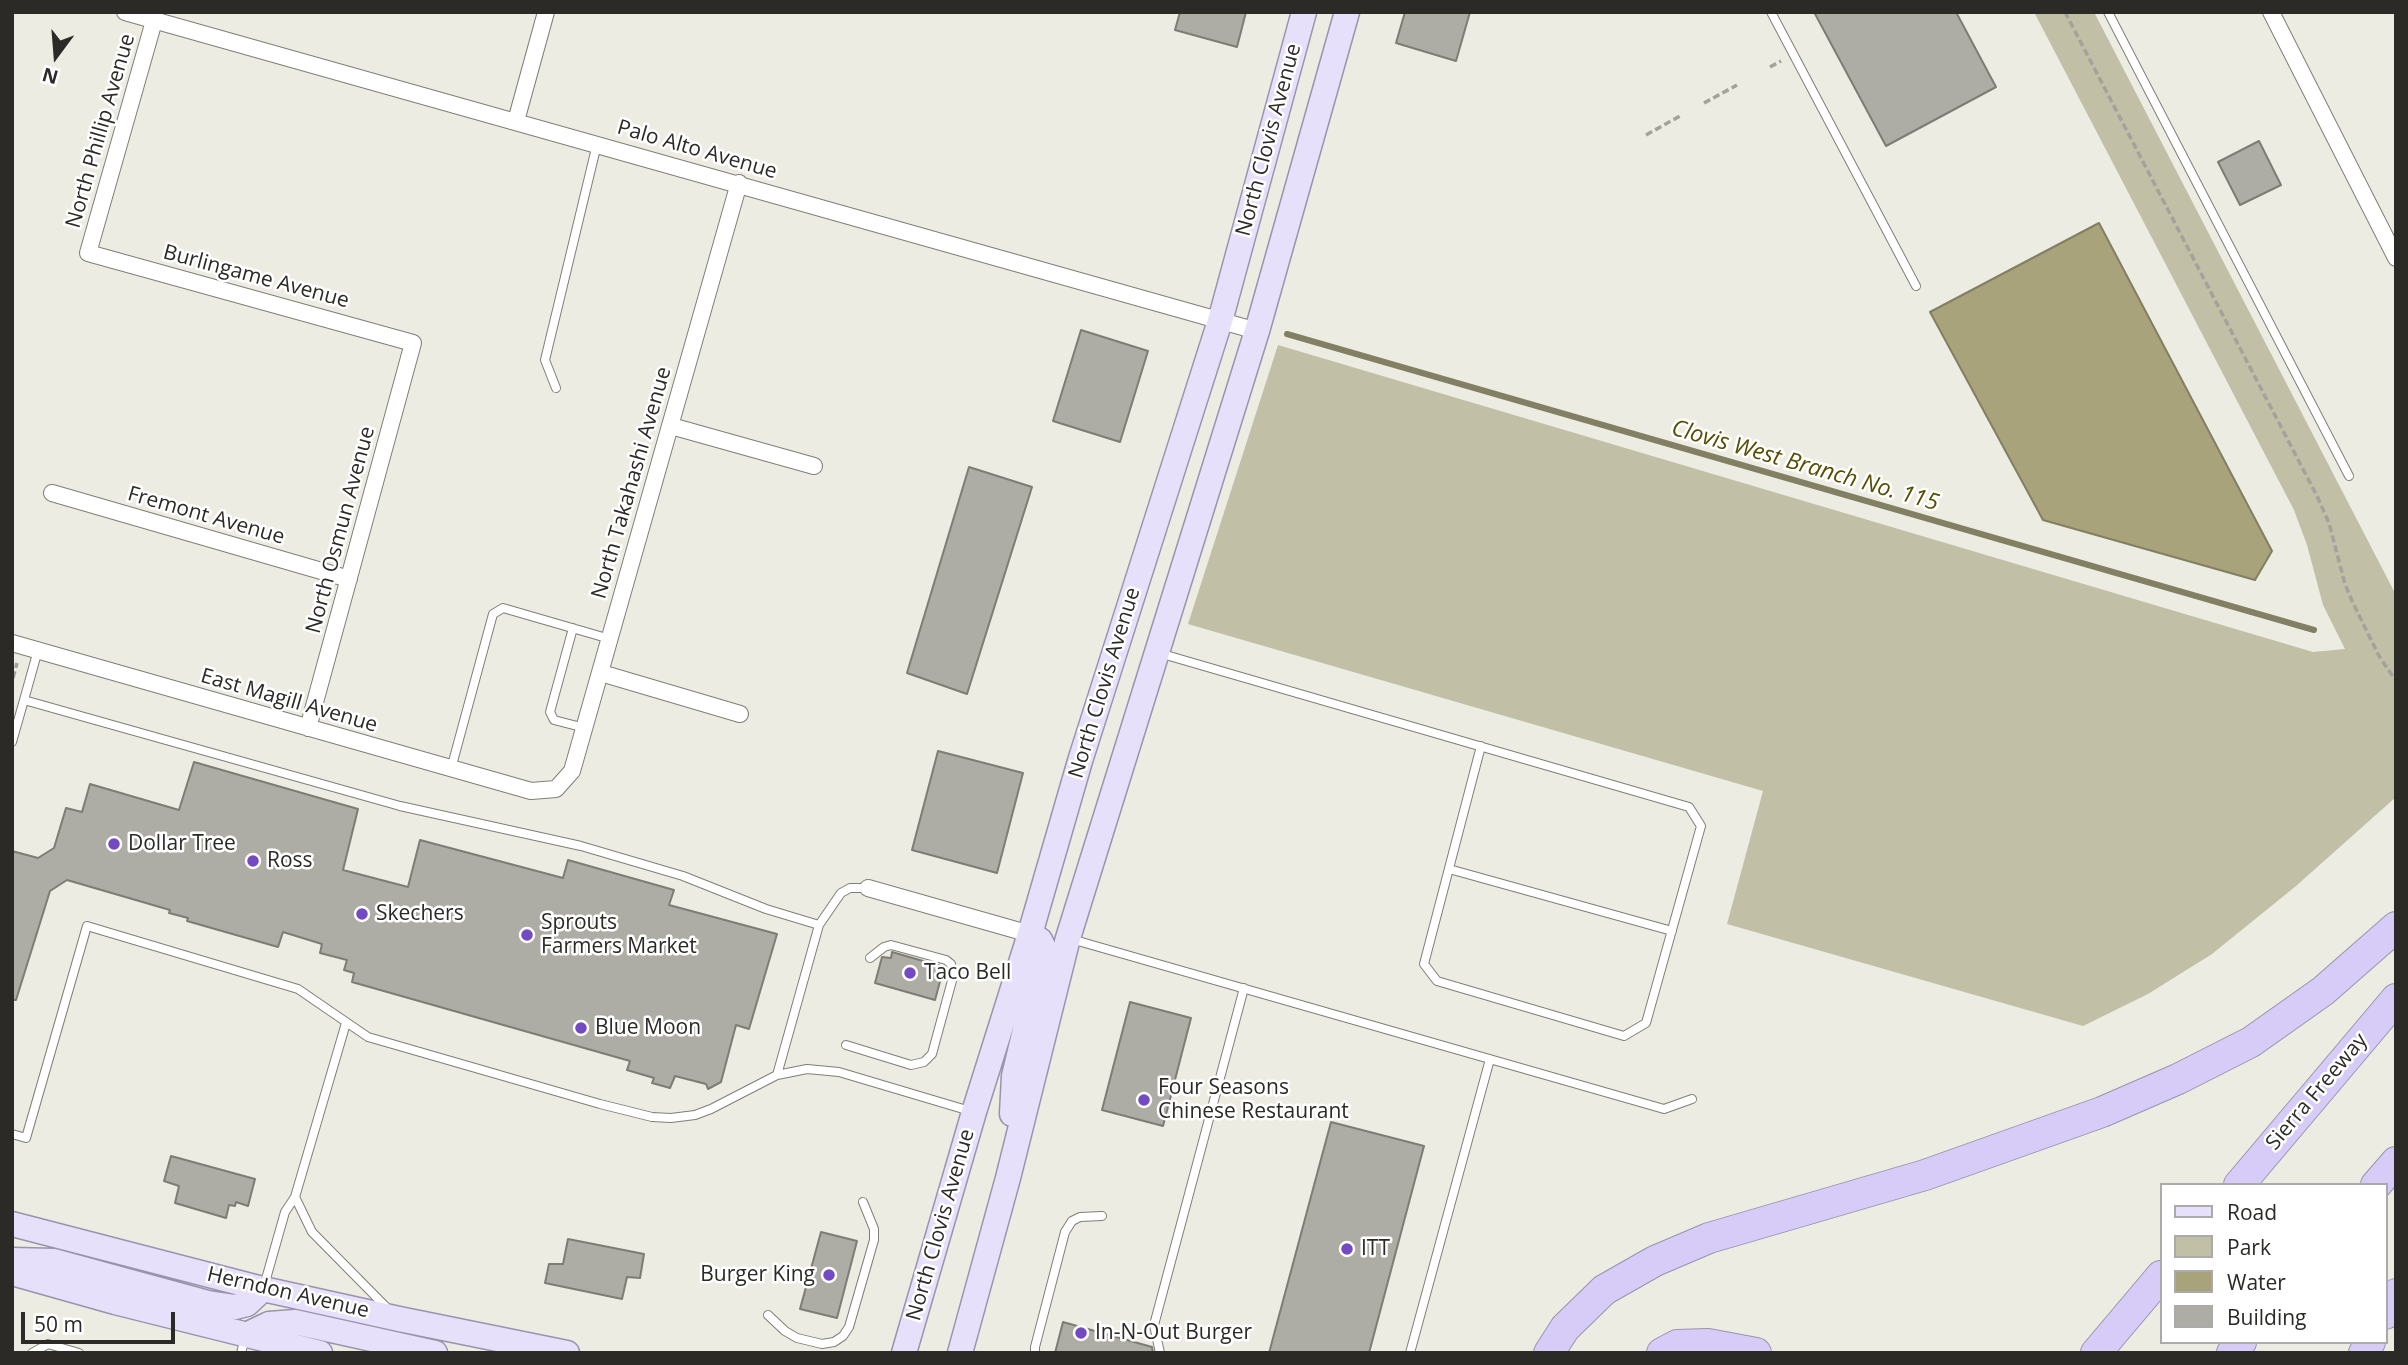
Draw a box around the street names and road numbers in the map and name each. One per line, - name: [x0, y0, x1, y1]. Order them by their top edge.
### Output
- street label: North Phillip Avenue: [61, 31, 141, 231]
- street label: North Clovis Avenue: [1231, 41, 1307, 239]
- street label: Palo Alto Avenue: [614, 115, 780, 185]
- street label: Burlingame Avenue: [160, 240, 352, 314]
- street label: North Takahashi Avenue: [587, 364, 677, 602]
- street label: North Osmun Avenue: [301, 424, 381, 636]
- street label: Fremont Avenue: [125, 482, 287, 550]
- street label: North Clovis Avenue: [1064, 584, 1146, 782]
- street label: East Magill Avenue: [198, 664, 380, 738]
- street label: Sierra Freeway: [2261, 1029, 2373, 1155]
- street label: North Clovis Avenue: [902, 1126, 980, 1324]
- street label: Herndon Avenue: [204, 1262, 372, 1324]

